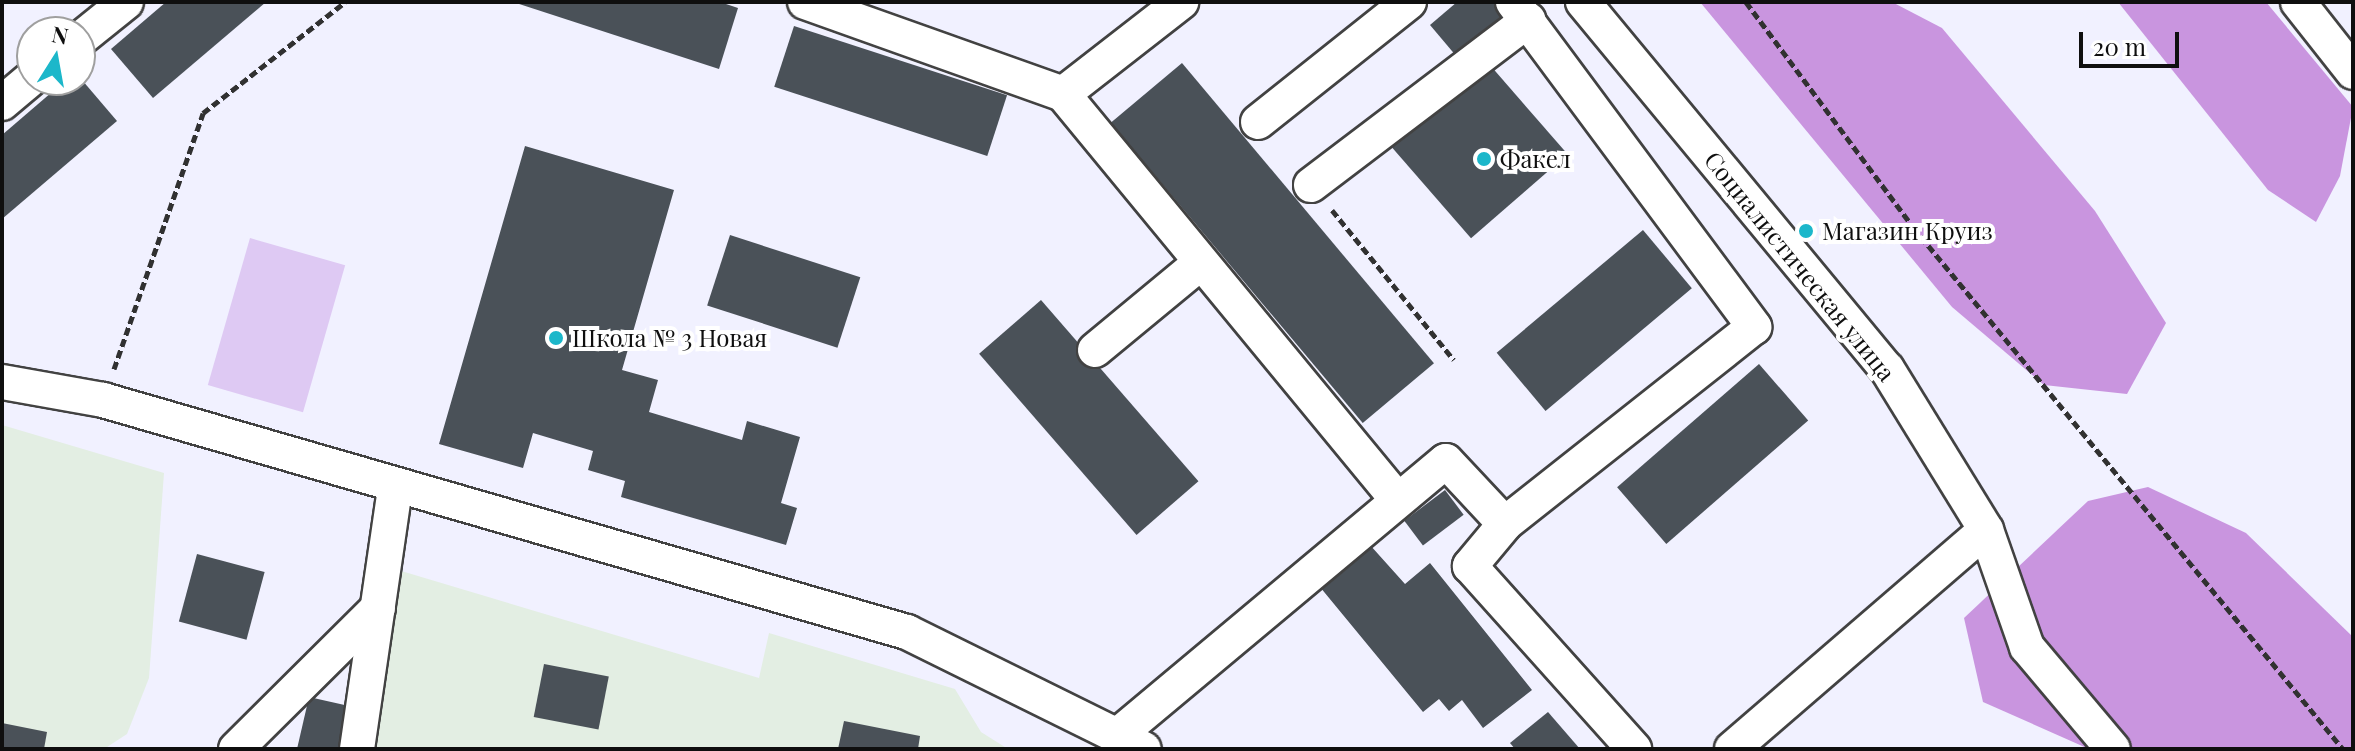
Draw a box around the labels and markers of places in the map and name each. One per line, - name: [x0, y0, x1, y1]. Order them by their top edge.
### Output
- place label: Факел: [1500, 145, 1571, 173]
- marker: Факел: [1475, 150, 1493, 168]
- place label: Магазин Круиз: [1822, 217, 1993, 245]
- marker: Магазин Круиз: [1797, 222, 1815, 240]
- place label: Школа № 3 Новая: [572, 324, 767, 352]
- marker: Школа № 3 Новая: [547, 329, 565, 347]

